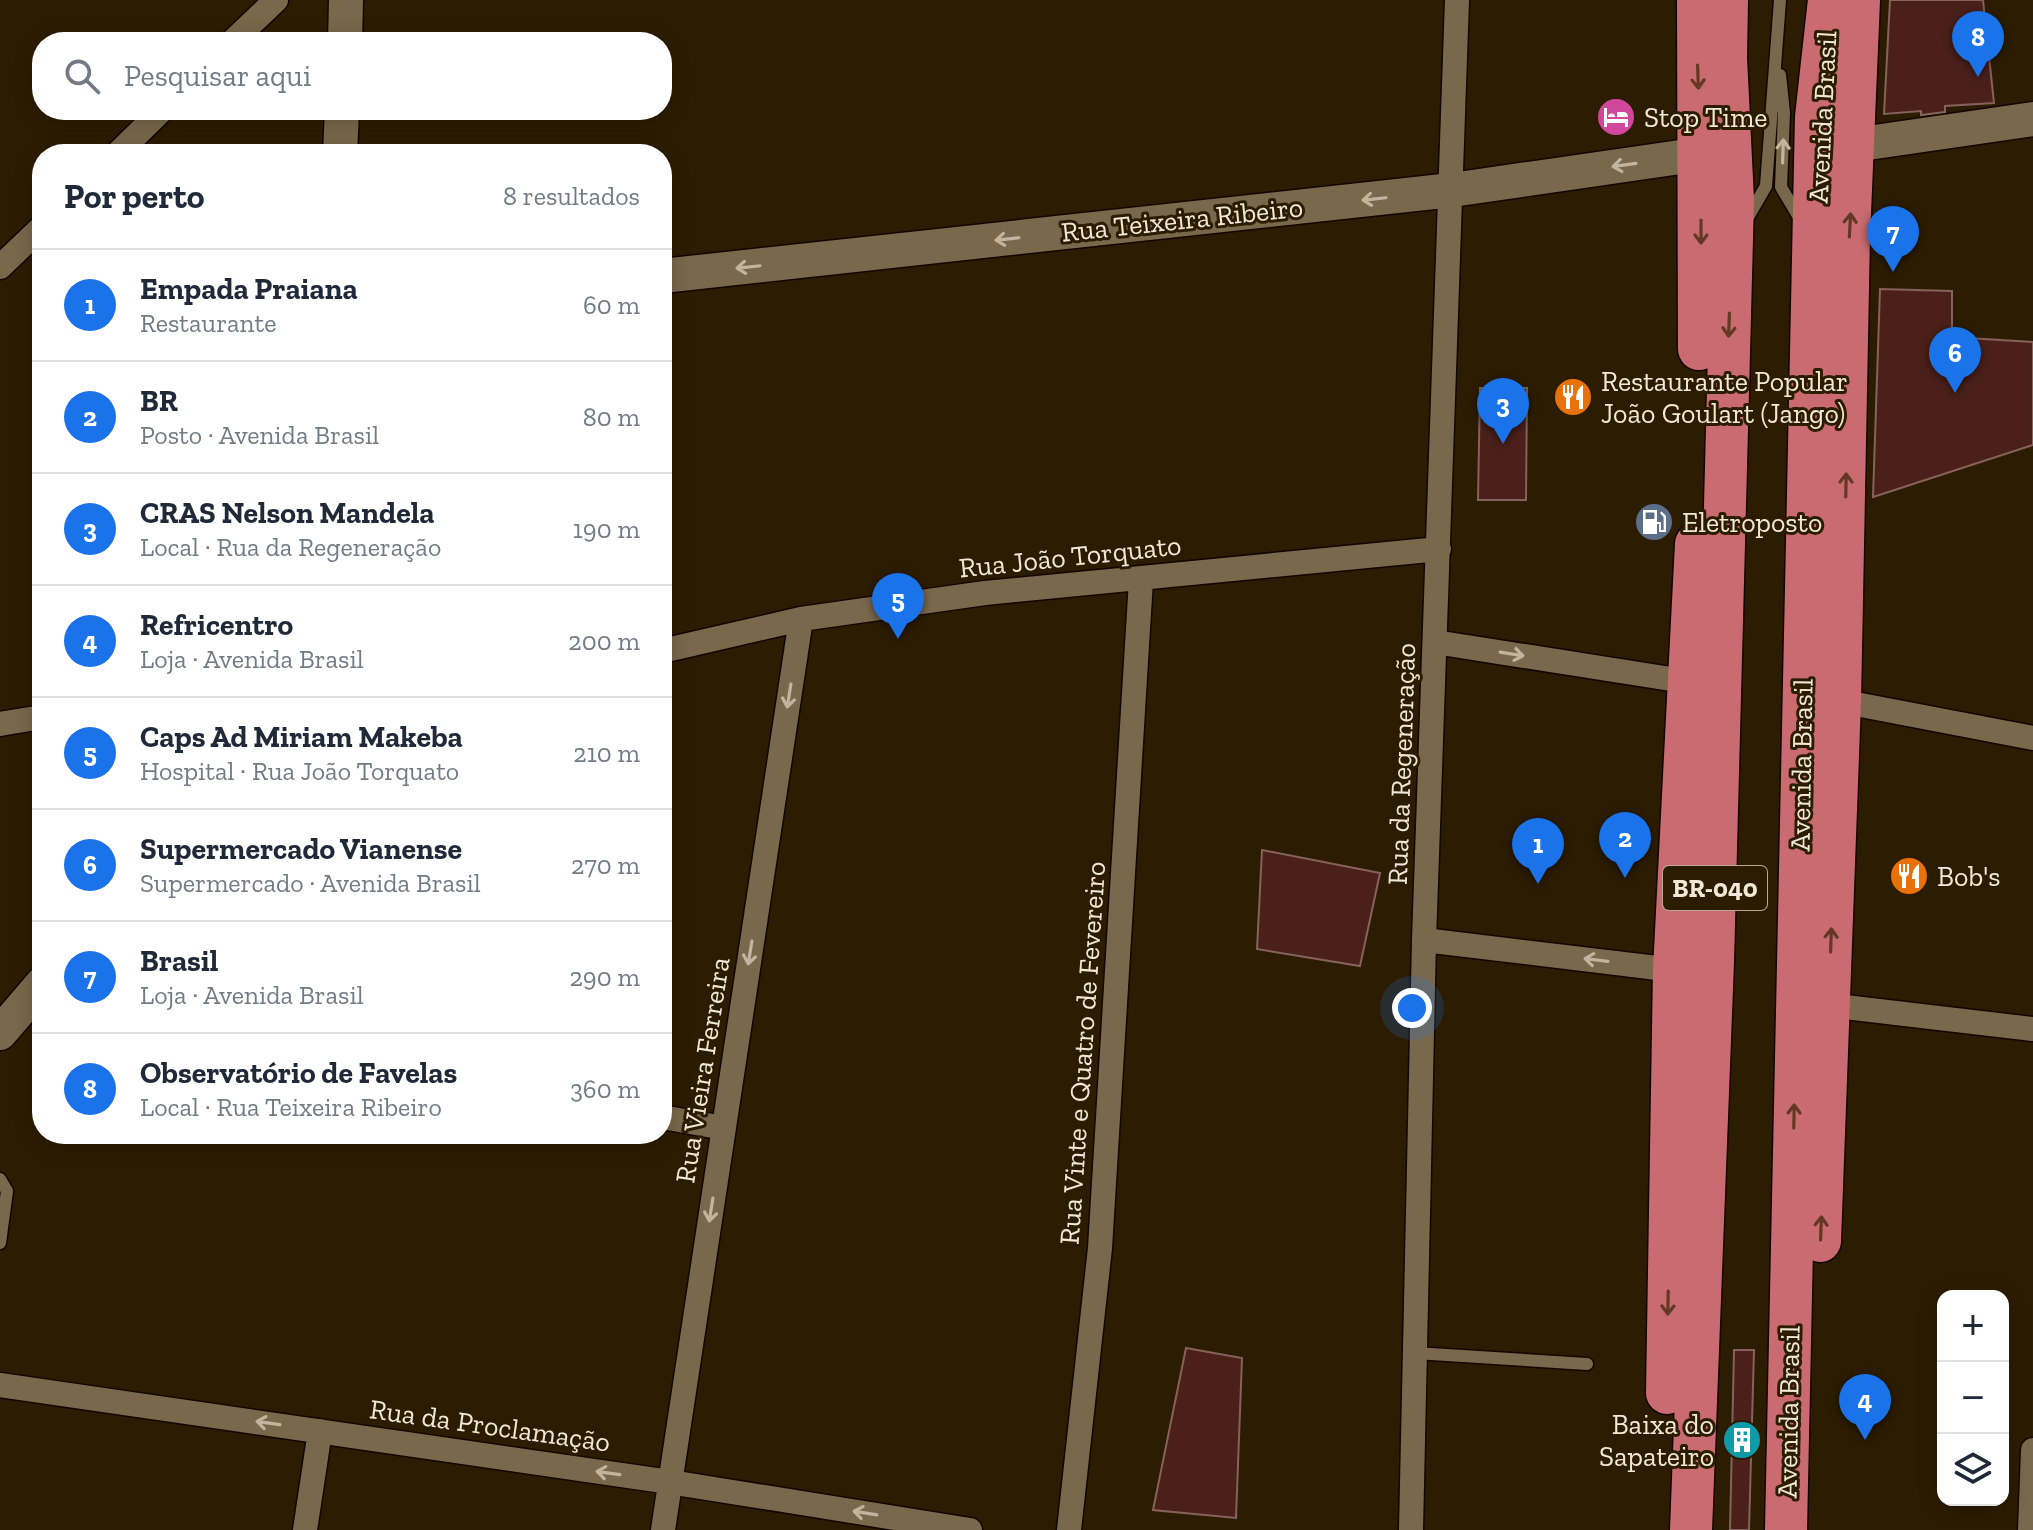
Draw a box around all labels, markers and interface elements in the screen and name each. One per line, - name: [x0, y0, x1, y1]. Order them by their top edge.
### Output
- pin: 8: [1952, 11, 2004, 77]
- street label: Avenida Brasil: [1802, 30, 1843, 204]
- search box: [32, 32, 672, 120]
- icon: search: [60, 54, 104, 98]
- text: Pesquisar aqui: [124, 58, 311, 94]
- one-way arrow: [1691, 63, 1706, 90]
- hotel icon: Stop Time: [1595, 96, 1637, 138]
- place label: Stop Time: [1644, 101, 1767, 134]
- one-way arrow: [1775, 138, 1790, 165]
- one-way arrow: [1612, 158, 1637, 173]
- text: Por perto: [64, 176, 204, 217]
- text: 8 resultados: [503, 180, 640, 212]
- street label: Rua Teixeira Ribeiro: [1060, 190, 1304, 249]
- one-way arrow: [1362, 191, 1388, 206]
- pin: 7: [1867, 206, 1919, 272]
- one-way arrow: [1843, 212, 1858, 239]
- one-way arrow: [1693, 218, 1709, 245]
- one-way arrow: [994, 231, 1021, 246]
- one-way arrow: [736, 259, 762, 274]
- text: Empada Praiana: [140, 271, 358, 307]
- text: 1: [85, 289, 95, 321]
- text: 60 m: [583, 289, 640, 321]
- text: Restaurante: [140, 307, 276, 339]
- one-way arrow: [1721, 311, 1736, 338]
- pin: 6: [1929, 327, 1981, 393]
- place label: Restaurante Popular João Goulart (Jango): [1601, 365, 1848, 430]
- restaurant icon: Restaurante Popular João Goulart (Jango): [1552, 376, 1594, 418]
- pin: 3: [1477, 378, 1529, 444]
- text: BR: [140, 383, 178, 419]
- text: 2: [83, 401, 97, 433]
- text: 80 m: [583, 401, 640, 433]
- text: Posto · Avenida Brasil: [140, 419, 379, 451]
- one-way arrow: [1838, 472, 1853, 499]
- text: CRAS Nelson Mandela: [140, 495, 434, 531]
- fuel station icon: Eletroposto: [1633, 501, 1675, 543]
- place label: Eletroposto: [1682, 506, 1822, 539]
- text: 3: [83, 513, 97, 545]
- text: 190 m: [573, 513, 640, 545]
- street label: Rua João Torquato: [957, 528, 1183, 585]
- text: Local · Rua da Regeneração: [140, 531, 441, 563]
- pin: 5: [872, 573, 924, 639]
- text: Refricentro: [140, 607, 293, 643]
- text: 4: [83, 625, 97, 657]
- text: 200 m: [568, 625, 640, 657]
- street label: Rua da Regeneração: [1381, 642, 1422, 886]
- text: Loja · Avenida Brasil: [140, 643, 364, 675]
- one-way arrow: [1499, 647, 1524, 662]
- street label: Avenida Brasil: [1783, 678, 1820, 852]
- one-way arrow: [781, 683, 796, 708]
- text: Caps Ad Miriam Makeba: [140, 719, 463, 755]
- text: 5: [83, 737, 97, 769]
- text: 210 m: [573, 737, 640, 769]
- text: Hospital · Rua João Torquato: [140, 755, 459, 787]
- pin: 2: [1599, 812, 1651, 878]
- pin: 1: [1512, 818, 1564, 884]
- text: Supermercado Vianense: [140, 831, 462, 867]
- text: 6: [83, 849, 97, 881]
- text: 270 m: [571, 849, 640, 881]
- restaurant icon: Bob's: [1888, 855, 1930, 897]
- street label: Rua Vinte e Quatro de Fevereiro: [1053, 860, 1112, 1246]
- place label: Bob's: [1937, 860, 2001, 893]
- road number: BR-040: [1663, 866, 1767, 910]
- text: Supermercado · Avenida Brasil: [140, 867, 481, 899]
- one-way arrow: [1823, 927, 1838, 954]
- one-way arrow: [742, 940, 757, 965]
- text: Brasil: [140, 943, 218, 979]
- one-way arrow: [1584, 952, 1609, 967]
- street label: Rua Vieira Ferreira: [668, 954, 737, 1185]
- text: 7: [84, 961, 96, 993]
- text: 290 m: [569, 961, 640, 993]
- text: Loja · Avenida Brasil: [140, 979, 364, 1011]
- your location: [1392, 988, 1432, 1028]
- text: Observatório de Favelas: [140, 1055, 457, 1091]
- text: 8: [83, 1073, 97, 1105]
- text: 360 m: [570, 1073, 640, 1105]
- text: Local · Rua Teixeira Ribeiro: [140, 1091, 442, 1123]
- one-way arrow: [1786, 1103, 1802, 1130]
- one-way arrow: [703, 1197, 718, 1223]
- one-way arrow: [1813, 1215, 1828, 1242]
- one-way arrow: [1660, 1289, 1676, 1316]
- map controls: [1937, 1290, 2009, 1506]
- button: +: [1937, 1290, 2009, 1362]
- street label: Avenida Brasil: [1770, 1325, 1807, 1499]
- button: −: [1937, 1362, 2009, 1434]
- pin: 4: [1839, 1374, 1891, 1440]
- street label: Rua da Proclamação: [367, 1392, 612, 1459]
- place label: Baixa do Sapateiro: [1599, 1408, 1714, 1473]
- one-way arrow: [256, 1415, 281, 1430]
- building icon: Baixa do Sapateiro: [1721, 1419, 1763, 1461]
- button: layers: [1937, 1434, 2009, 1506]
- one-way arrow: [596, 1465, 621, 1480]
- one-way arrow: [853, 1505, 878, 1520]

